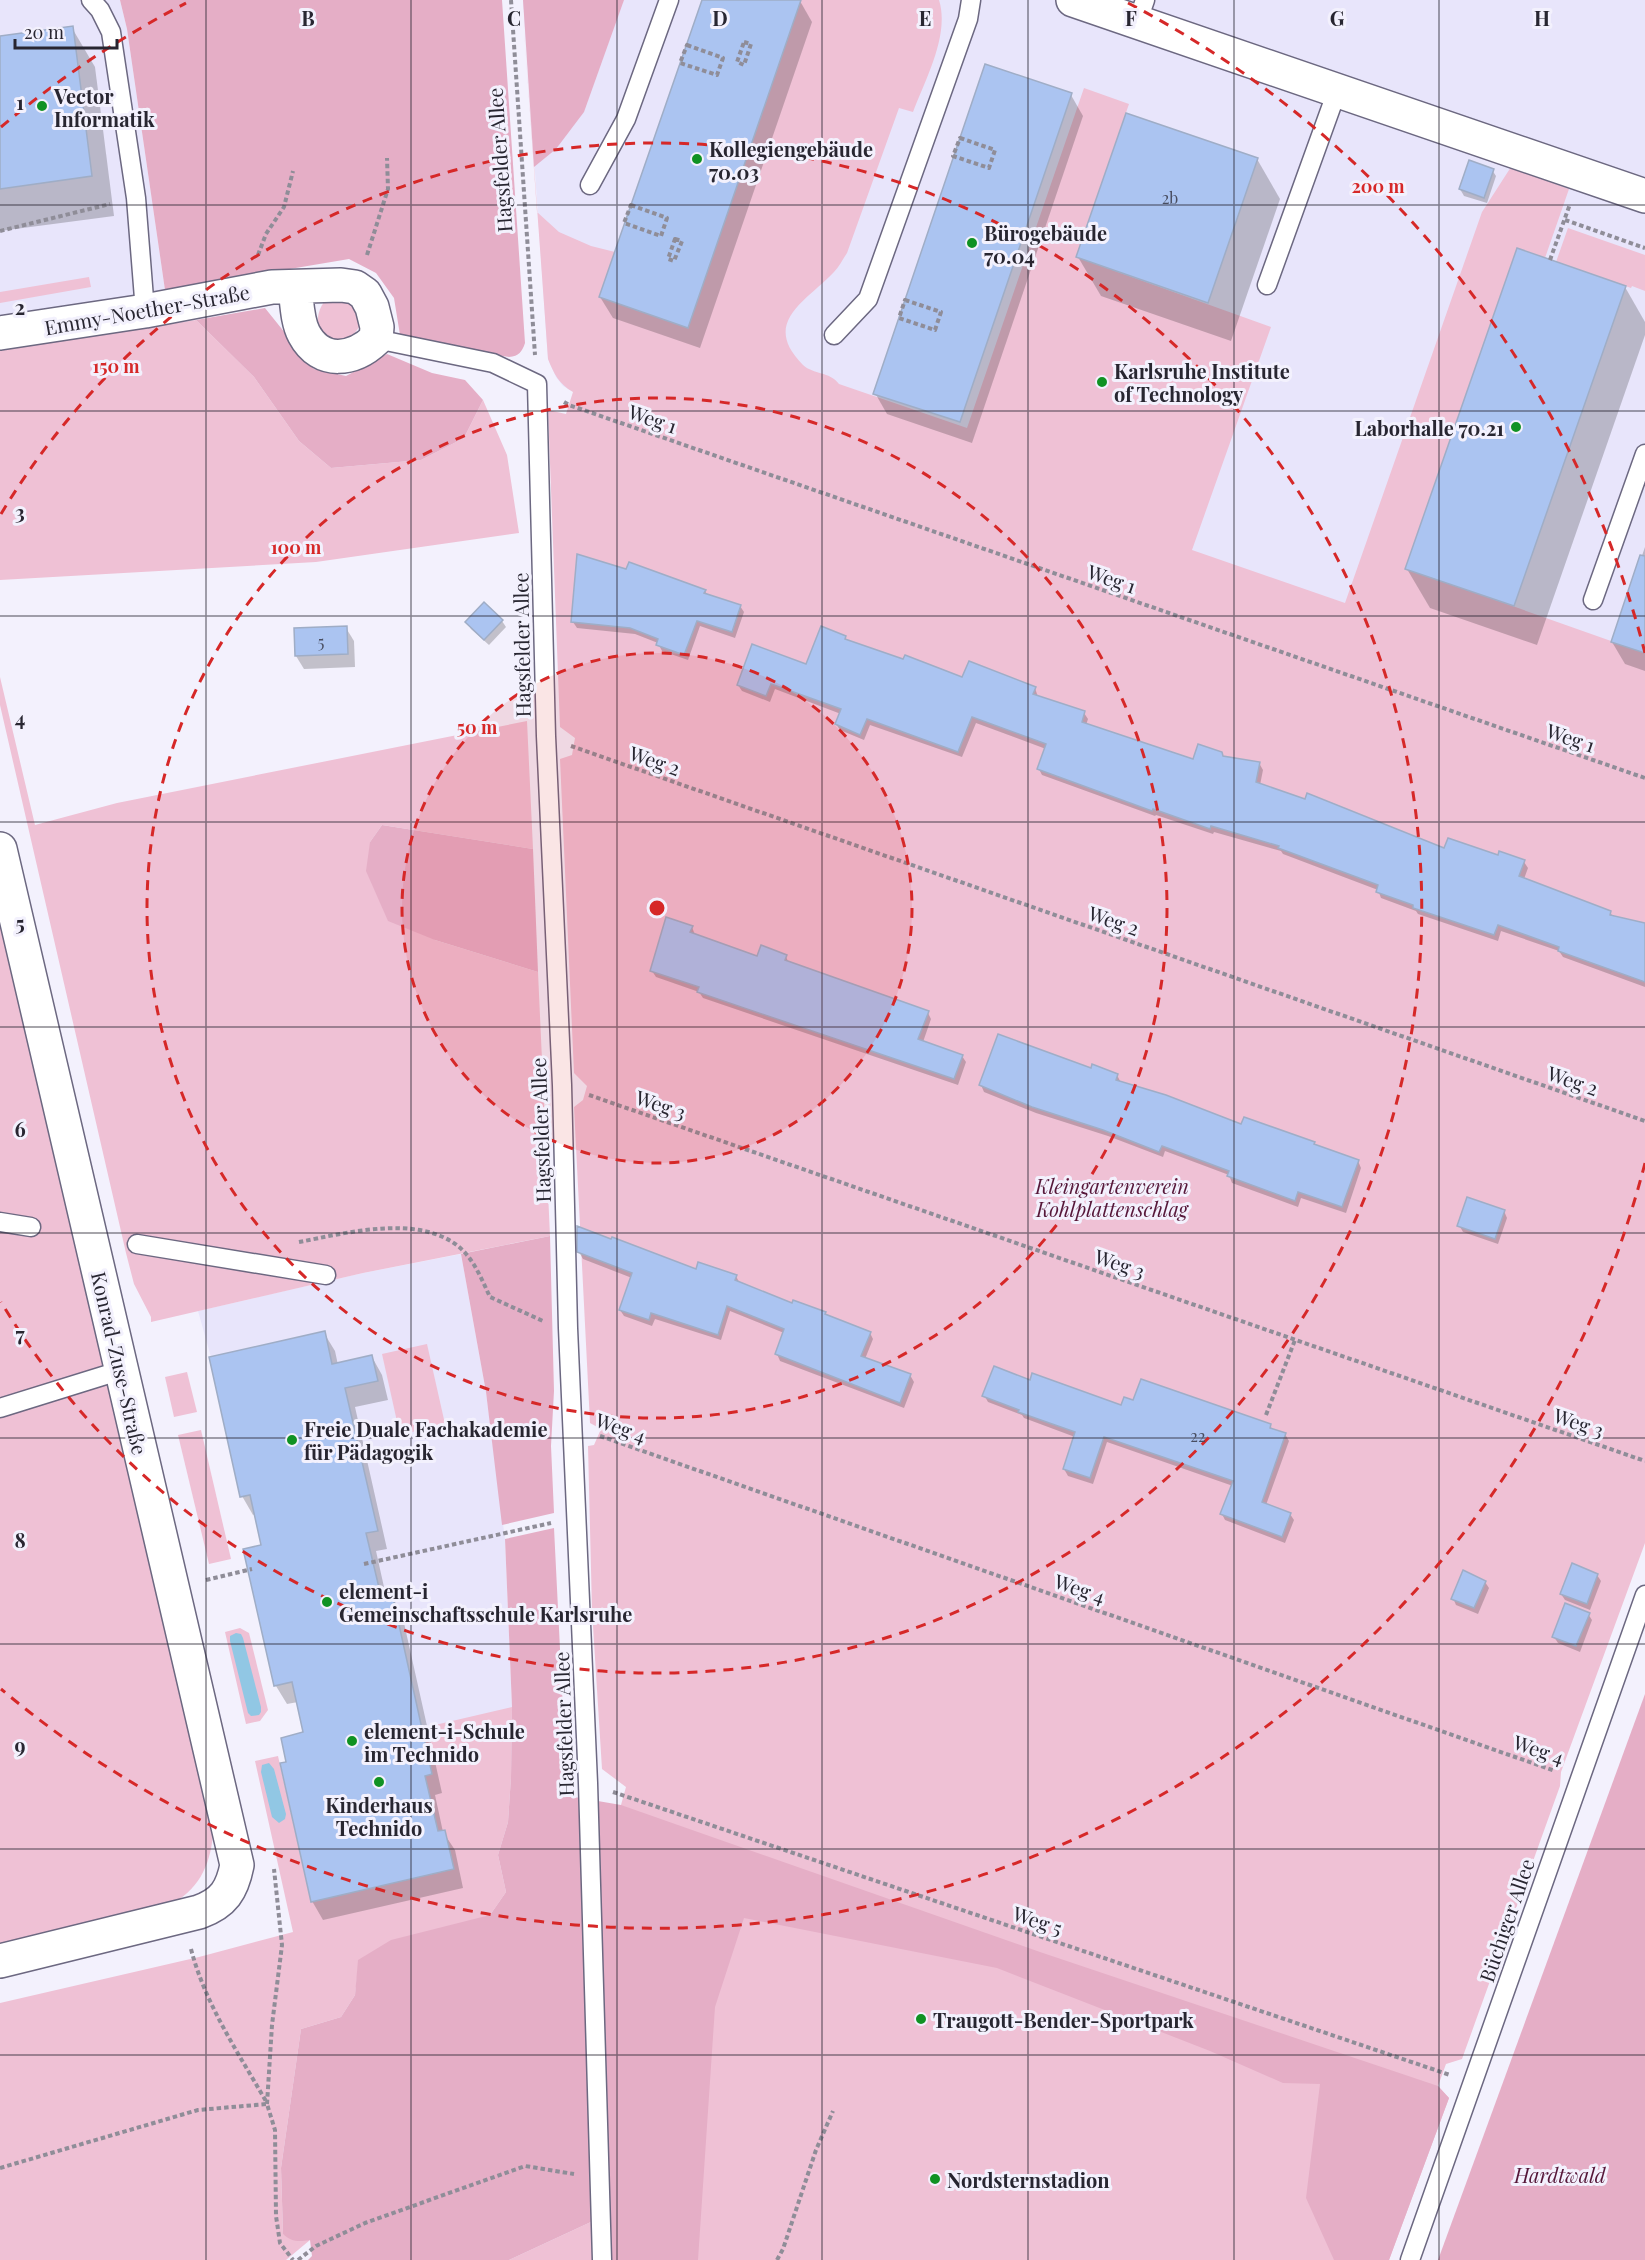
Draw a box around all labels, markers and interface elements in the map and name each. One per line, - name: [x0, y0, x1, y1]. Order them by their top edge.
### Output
- text: B: [301, 4, 315, 31]
- text: C: [507, 4, 521, 31]
- text: D: [712, 4, 728, 31]
- text: E: [919, 4, 931, 31]
- text: F: [1125, 4, 1137, 31]
- text: G: [1330, 4, 1345, 31]
- text: H: [1534, 4, 1550, 31]
- scale bar: [15, 12, 117, 50]
- text: 20 m: [24, 20, 64, 44]
- place label: Vector Informatik: [53, 82, 155, 132]
- street label: Hagsfelder Allee: [480, 87, 518, 233]
- text: 1: [16, 88, 24, 115]
- marker: Vector Informatik: [35, 99, 49, 113]
- place label: Kollegiengebäude 70.03: [709, 135, 873, 185]
- marker: Kollegiengebäude 70.03: [690, 152, 704, 166]
- text: 200 m: [1351, 174, 1405, 198]
- house number: 2b: [1162, 187, 1178, 208]
- place label: Bürogebäude 70.04: [984, 219, 1107, 269]
- marker: Bürogebäude 70.04: [965, 236, 979, 250]
- street label: Emmy-Noether-Straße: [42, 278, 252, 340]
- text: 2: [15, 293, 25, 320]
- text: 150 m: [92, 354, 140, 378]
- place label: Karlsruhe Institute of Technology: [1114, 357, 1290, 407]
- marker: Karlsruhe Institute of Technology: [1095, 375, 1109, 389]
- street label: Weg 1: [624, 397, 681, 439]
- place label: Laborhalle 70.21: [1354, 414, 1504, 441]
- marker: Laborhalle 70.21: [1509, 420, 1523, 434]
- text: 3: [15, 498, 25, 525]
- text: 100 m: [271, 535, 322, 559]
- street label: Weg 1: [1083, 557, 1140, 599]
- street label: Hagsfelder Allee: [506, 572, 536, 718]
- house number: 5: [318, 631, 324, 652]
- text: 4: [15, 704, 25, 731]
- text: 50 m: [457, 715, 498, 739]
- street label: Weg 1: [1542, 716, 1599, 758]
- street label: Weg 2: [625, 738, 684, 781]
- centre of rings: [647, 898, 667, 918]
- street label: Weg 2: [1084, 898, 1143, 941]
- text: 5: [15, 909, 25, 936]
- street label: Hagsfelder Allee: [524, 1057, 556, 1203]
- street label: Weg 2: [1543, 1058, 1602, 1101]
- street label: Weg 3: [631, 1083, 690, 1125]
- text: 6: [14, 1115, 26, 1142]
- park label: Kleingartenverein Kohlplattenschlag: [1034, 1172, 1190, 1222]
- street label: Weg 3: [1090, 1242, 1149, 1284]
- street label: Konrad-Zuse-Straße: [86, 1269, 154, 1457]
- text: 7: [15, 1320, 25, 1347]
- street label: Weg 3: [1549, 1401, 1608, 1443]
- street label: Weg 4: [591, 1405, 650, 1449]
- place label: Freie Duale Fachakademie für Pädagogik: [304, 1415, 547, 1465]
- house number: 22: [1190, 1425, 1206, 1446]
- marker: Freie Duale Fachakademie für Pädagogik: [285, 1433, 299, 1447]
- text: 8: [14, 1526, 26, 1553]
- street label: Weg 4: [1050, 1566, 1109, 1609]
- place label: element-i Gemeinschaftsschule Karlsruhe: [339, 1577, 632, 1627]
- marker: element-i Gemeinschaftsschule Karlsruhe: [320, 1595, 334, 1609]
- street label: Hagsfelder Allee: [547, 1651, 579, 1797]
- place label: element-i-Schule im Technido: [364, 1717, 525, 1767]
- street label: Weg 4: [1509, 1727, 1568, 1770]
- text: 9: [14, 1731, 26, 1758]
- marker: element-i-Schule im Technido: [345, 1734, 359, 1748]
- marker: Kinderhaus Technido: [372, 1775, 386, 1789]
- place label: Kinderhaus Technido: [325, 1791, 433, 1841]
- street label: Büchiger Allee: [1472, 1855, 1540, 1985]
- street label: Weg 5: [1009, 1899, 1066, 1941]
- place label: Traugott-Bender-Sportpark: [933, 2006, 1194, 2033]
- marker: Traugott-Bender-Sportpark: [914, 2012, 928, 2026]
- park label: Hardtwald: [1513, 2161, 1607, 2188]
- place label: Nordsternstadion: [947, 2166, 1110, 2193]
- marker: Nordsternstadion: [928, 2172, 942, 2186]

